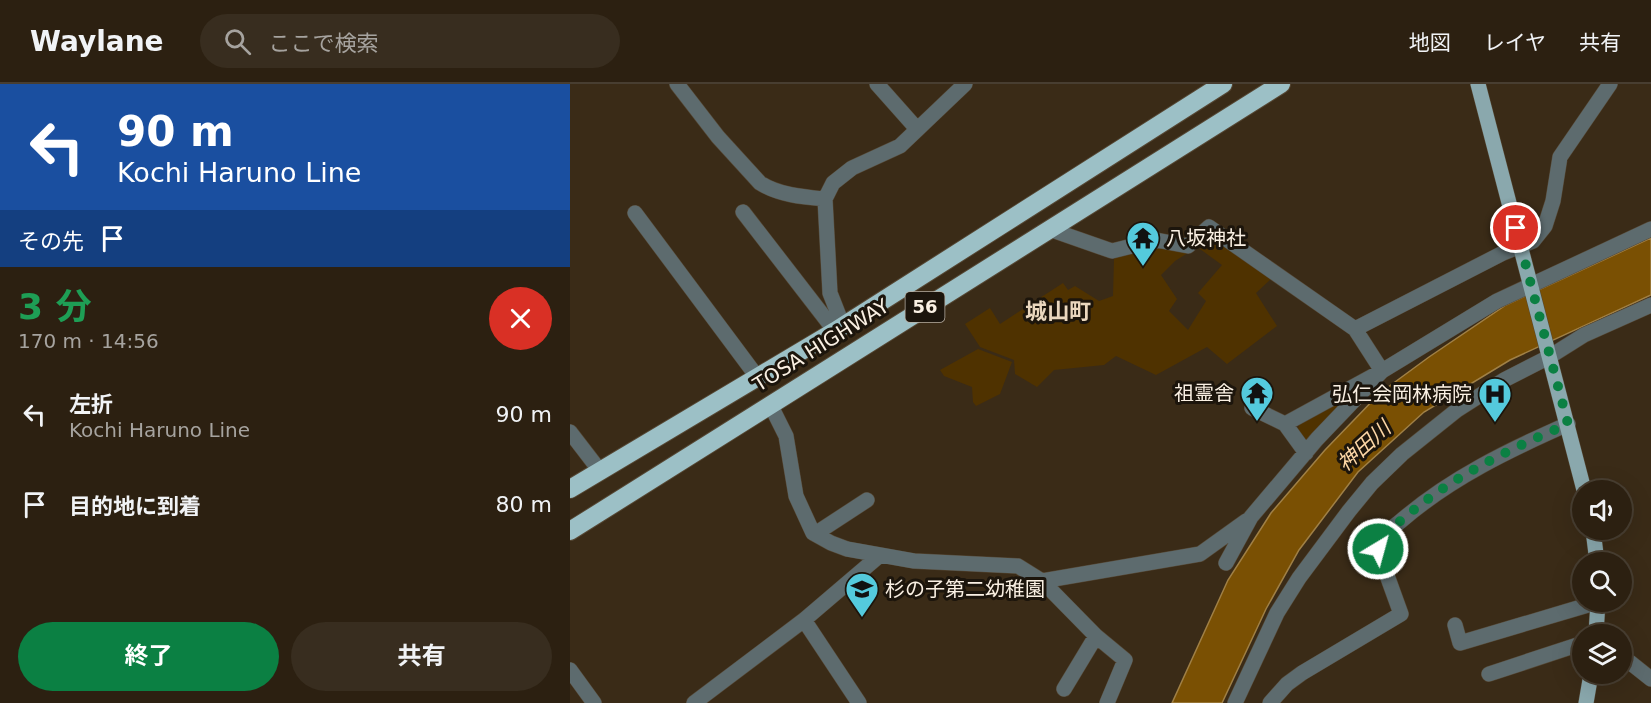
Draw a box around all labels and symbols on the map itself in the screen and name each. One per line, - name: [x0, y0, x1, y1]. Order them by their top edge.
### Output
- pin: [1490, 202, 1541, 253]
- temple icon: 八坂神社: [1125, 220, 1161, 267]
- place label: 八坂神社: [1166, 226, 1246, 250]
- road number: 56: [906, 292, 944, 322]
- street label: TOSA HIGHWAY: [748, 293, 894, 397]
- district label: 城山町: [1025, 299, 1091, 324]
- temple icon: 祖霊舎: [1239, 375, 1275, 422]
- hospital icon: 弘仁会岡林病院: [1477, 376, 1513, 423]
- place label: 祖霊舎: [1174, 381, 1234, 405]
- place label: 弘仁会岡林病院: [1332, 382, 1472, 406]
- water label: 神田川: [1333, 415, 1397, 476]
- position arrow: [1346, 517, 1410, 581]
- school or university icon: 杉の子第二幼稚園: [844, 571, 880, 618]
- place label: 杉の子第二幼稚園: [885, 577, 1045, 601]

